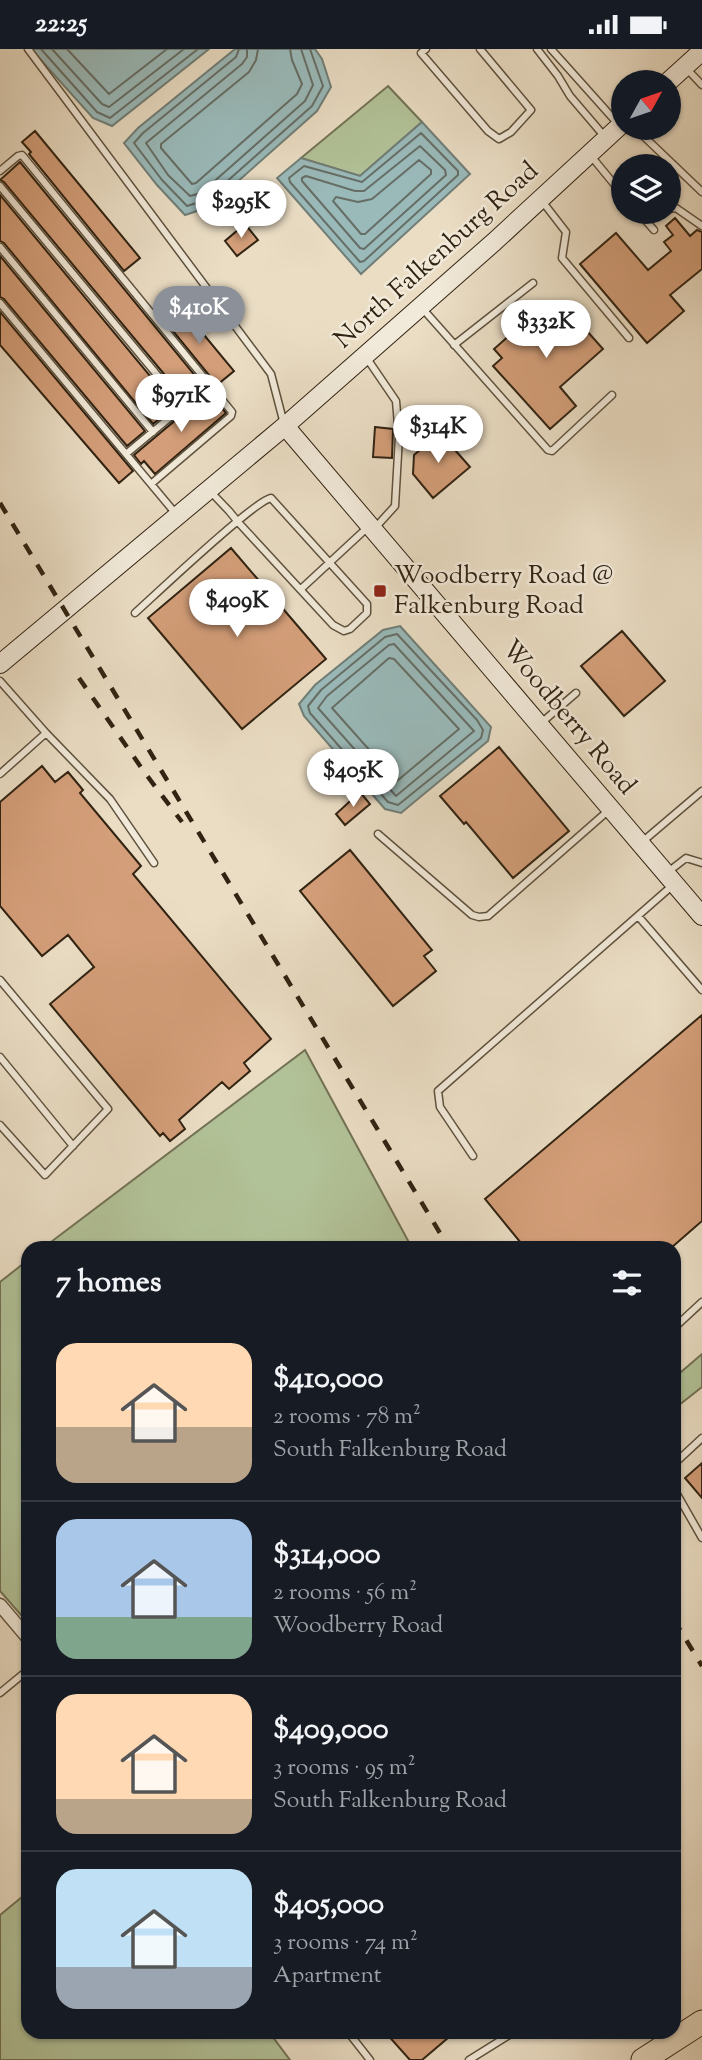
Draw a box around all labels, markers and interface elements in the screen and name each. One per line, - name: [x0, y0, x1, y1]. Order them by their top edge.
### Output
- text: 22:25: [35, 6, 87, 43]
- north arrow: [611, 70, 681, 140]
- map controls: [611, 70, 681, 224]
- street label: North Falkenburg Road: [326, 154, 548, 358]
- button: layers: [611, 154, 681, 224]
- pin: $295K: [192, 181, 290, 240]
- text: $295K: [212, 186, 270, 219]
- pin: $410K: [150, 287, 248, 346]
- text: $410K: [169, 292, 229, 325]
- pin: $332K: [497, 301, 595, 360]
- text: $332K: [517, 306, 575, 339]
- pin: $971K: [132, 375, 230, 434]
- text: $971K: [151, 380, 211, 413]
- pin: $314K: [389, 405, 487, 465]
- text: $314K: [409, 411, 467, 444]
- place label: Woodberry Road @ Falkenburg Road: [394, 558, 613, 625]
- pin: $409K: [188, 579, 286, 639]
- marker: Woodberry Road @ Falkenburg Road: [372, 583, 388, 599]
- text: $409K: [205, 585, 269, 618]
- street label: Woodberry Road: [492, 632, 644, 804]
- pin: $405K: [304, 749, 402, 809]
- text: $405K: [323, 755, 383, 788]
- text: 7 homes: [56, 1262, 161, 1305]
- icon: filters: [608, 1264, 646, 1302]
- text: $410,000: [273, 1358, 383, 1401]
- icon: home: [112, 1371, 196, 1455]
- text: 2 rooms · 78 m²: [273, 1401, 421, 1434]
- text: South Falkenburg Road: [273, 1434, 507, 1467]
- text: $314,000: [273, 1534, 381, 1577]
- icon: home: [112, 1547, 196, 1631]
- text: 2 rooms · 56 m²: [273, 1577, 417, 1610]
- text: Woodberry Road: [273, 1610, 443, 1643]
- text: $409,000: [273, 1709, 389, 1752]
- icon: home: [112, 1722, 196, 1806]
- text: 3 rooms · 95 m²: [273, 1752, 416, 1785]
- text: South Falkenburg Road: [273, 1785, 507, 1818]
- text: $405,000: [273, 1884, 384, 1927]
- icon: home: [112, 1897, 196, 1981]
- text: 3 rooms · 74 m²: [273, 1927, 418, 1960]
- text: Apartment: [273, 1960, 382, 1993]

